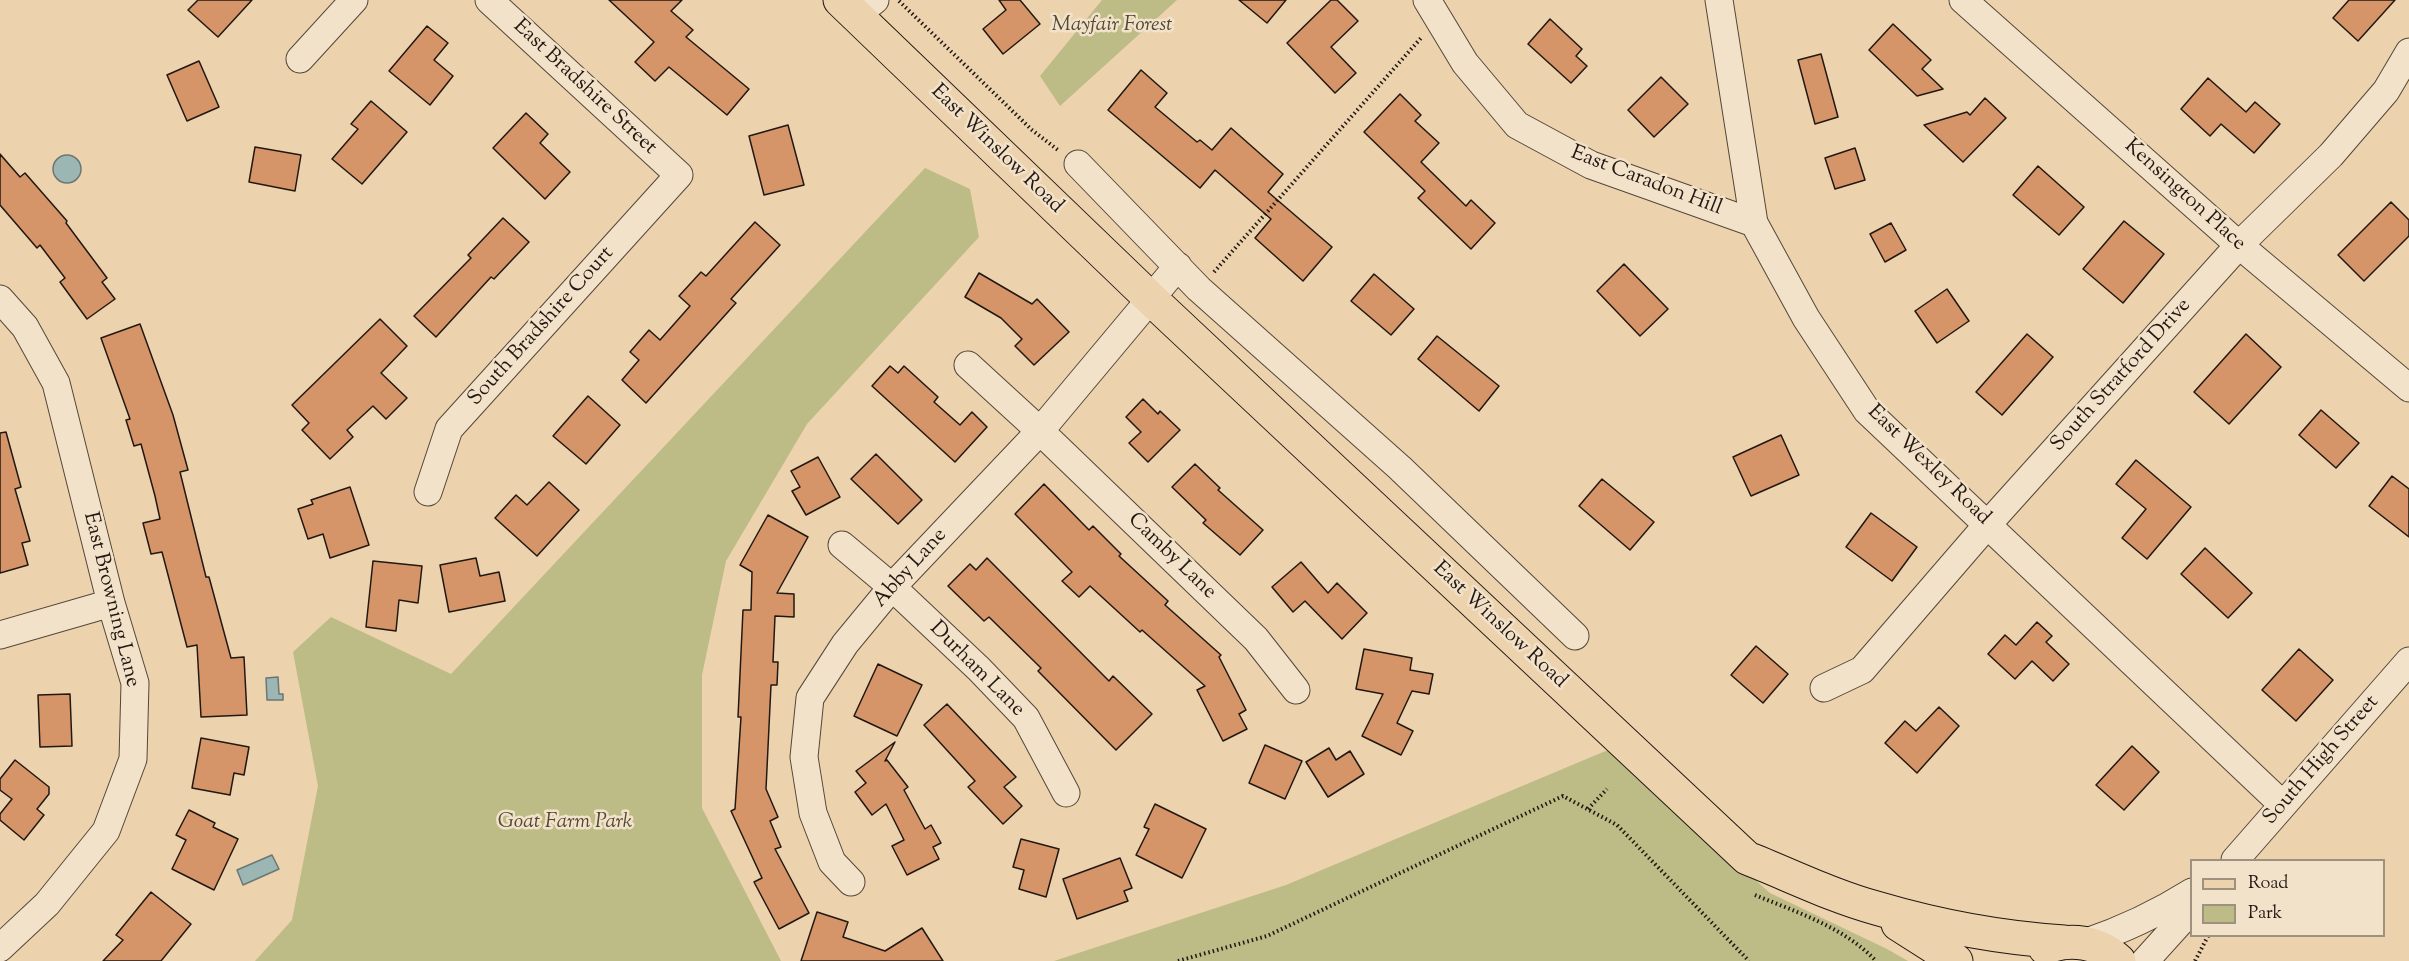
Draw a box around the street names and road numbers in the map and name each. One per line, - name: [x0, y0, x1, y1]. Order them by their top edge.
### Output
- street label: East Bradshire Street: [507, 15, 661, 161]
- street label: East Winslow Road: [924, 80, 1068, 220]
- street label: Kensington Place: [2118, 135, 2250, 257]
- street label: East Caradon Hill: [1567, 142, 1725, 222]
- street label: South Bradshire Court: [464, 242, 620, 412]
- street label: South Stratford Drive: [2047, 294, 2197, 458]
- street label: East Wexley Road: [1861, 401, 1995, 531]
- street label: Camby Lane: [1121, 508, 1221, 606]
- street label: East Browning Lane: [76, 510, 144, 690]
- street label: Abby Lane: [869, 524, 953, 614]
- street label: East Winslow Road: [1426, 557, 1572, 695]
- street label: Durham Lane: [923, 617, 1029, 723]
- street label: South High Street: [2259, 691, 2385, 831]

